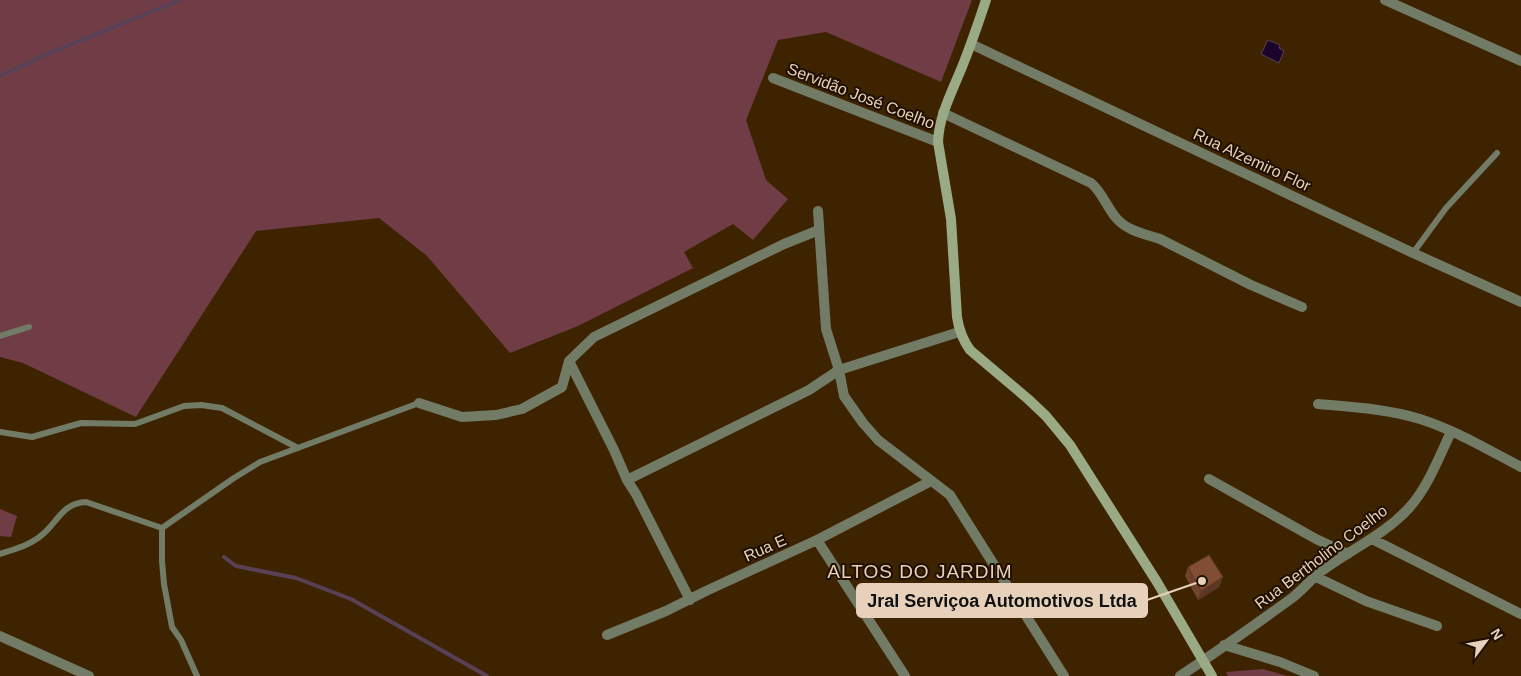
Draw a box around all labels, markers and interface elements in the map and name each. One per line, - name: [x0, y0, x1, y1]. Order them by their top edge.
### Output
- street label: Servidão José Coelho: [785, 60, 937, 132]
- street label: Rua Alzemiro Flor: [1191, 125, 1314, 195]
- street label: Rua Bertholino Coelho: [1252, 502, 1390, 612]
- street label: Rua E: [741, 531, 789, 565]
- district label: ALTOS DO JARDIM: [827, 561, 1013, 582]
- callout: Jral Serviçoa Automotivos Ltda: [857, 584, 1147, 617]
- text: Jral Serviçoa Automotivos Ltda: [867, 591, 1138, 611]
- north arrow: [1461, 616, 1511, 666]
- text: N: [1488, 626, 1506, 643]

